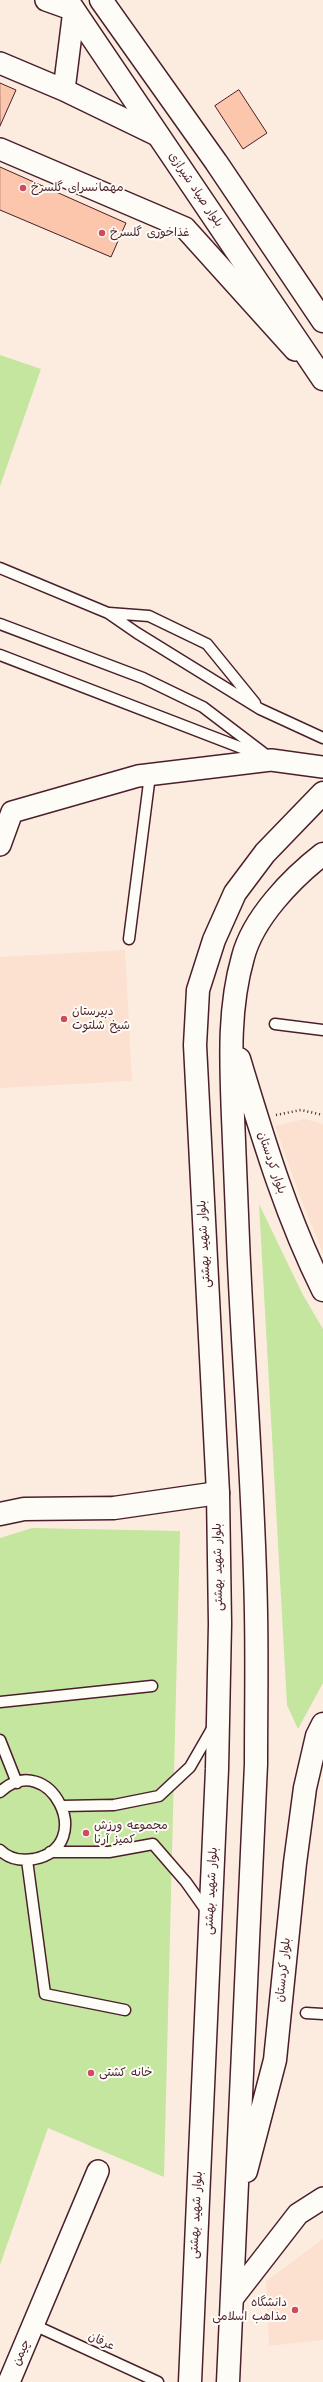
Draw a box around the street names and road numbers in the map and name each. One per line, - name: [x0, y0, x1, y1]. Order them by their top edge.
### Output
- street label: بلوار صیاد شیرازی: [165, 150, 225, 230]
- street label: بلوار کردستان: [254, 1130, 288, 1196]
- street label: بلوار شهید بهشتی: [196, 1200, 214, 1288]
- street label: بلوار شهید بهشتی: [211, 1523, 227, 1611]
- street label: بلوار شهید بهشتی: [203, 1847, 221, 1935]
- street label: بلوار کردستان: [273, 1937, 295, 2003]
- street label: بلوار شهید بهشتی: [188, 2171, 206, 2259]
- street label: عرفان: [86, 2330, 116, 2354]
- street label: چیمن: [10, 2338, 34, 2368]

